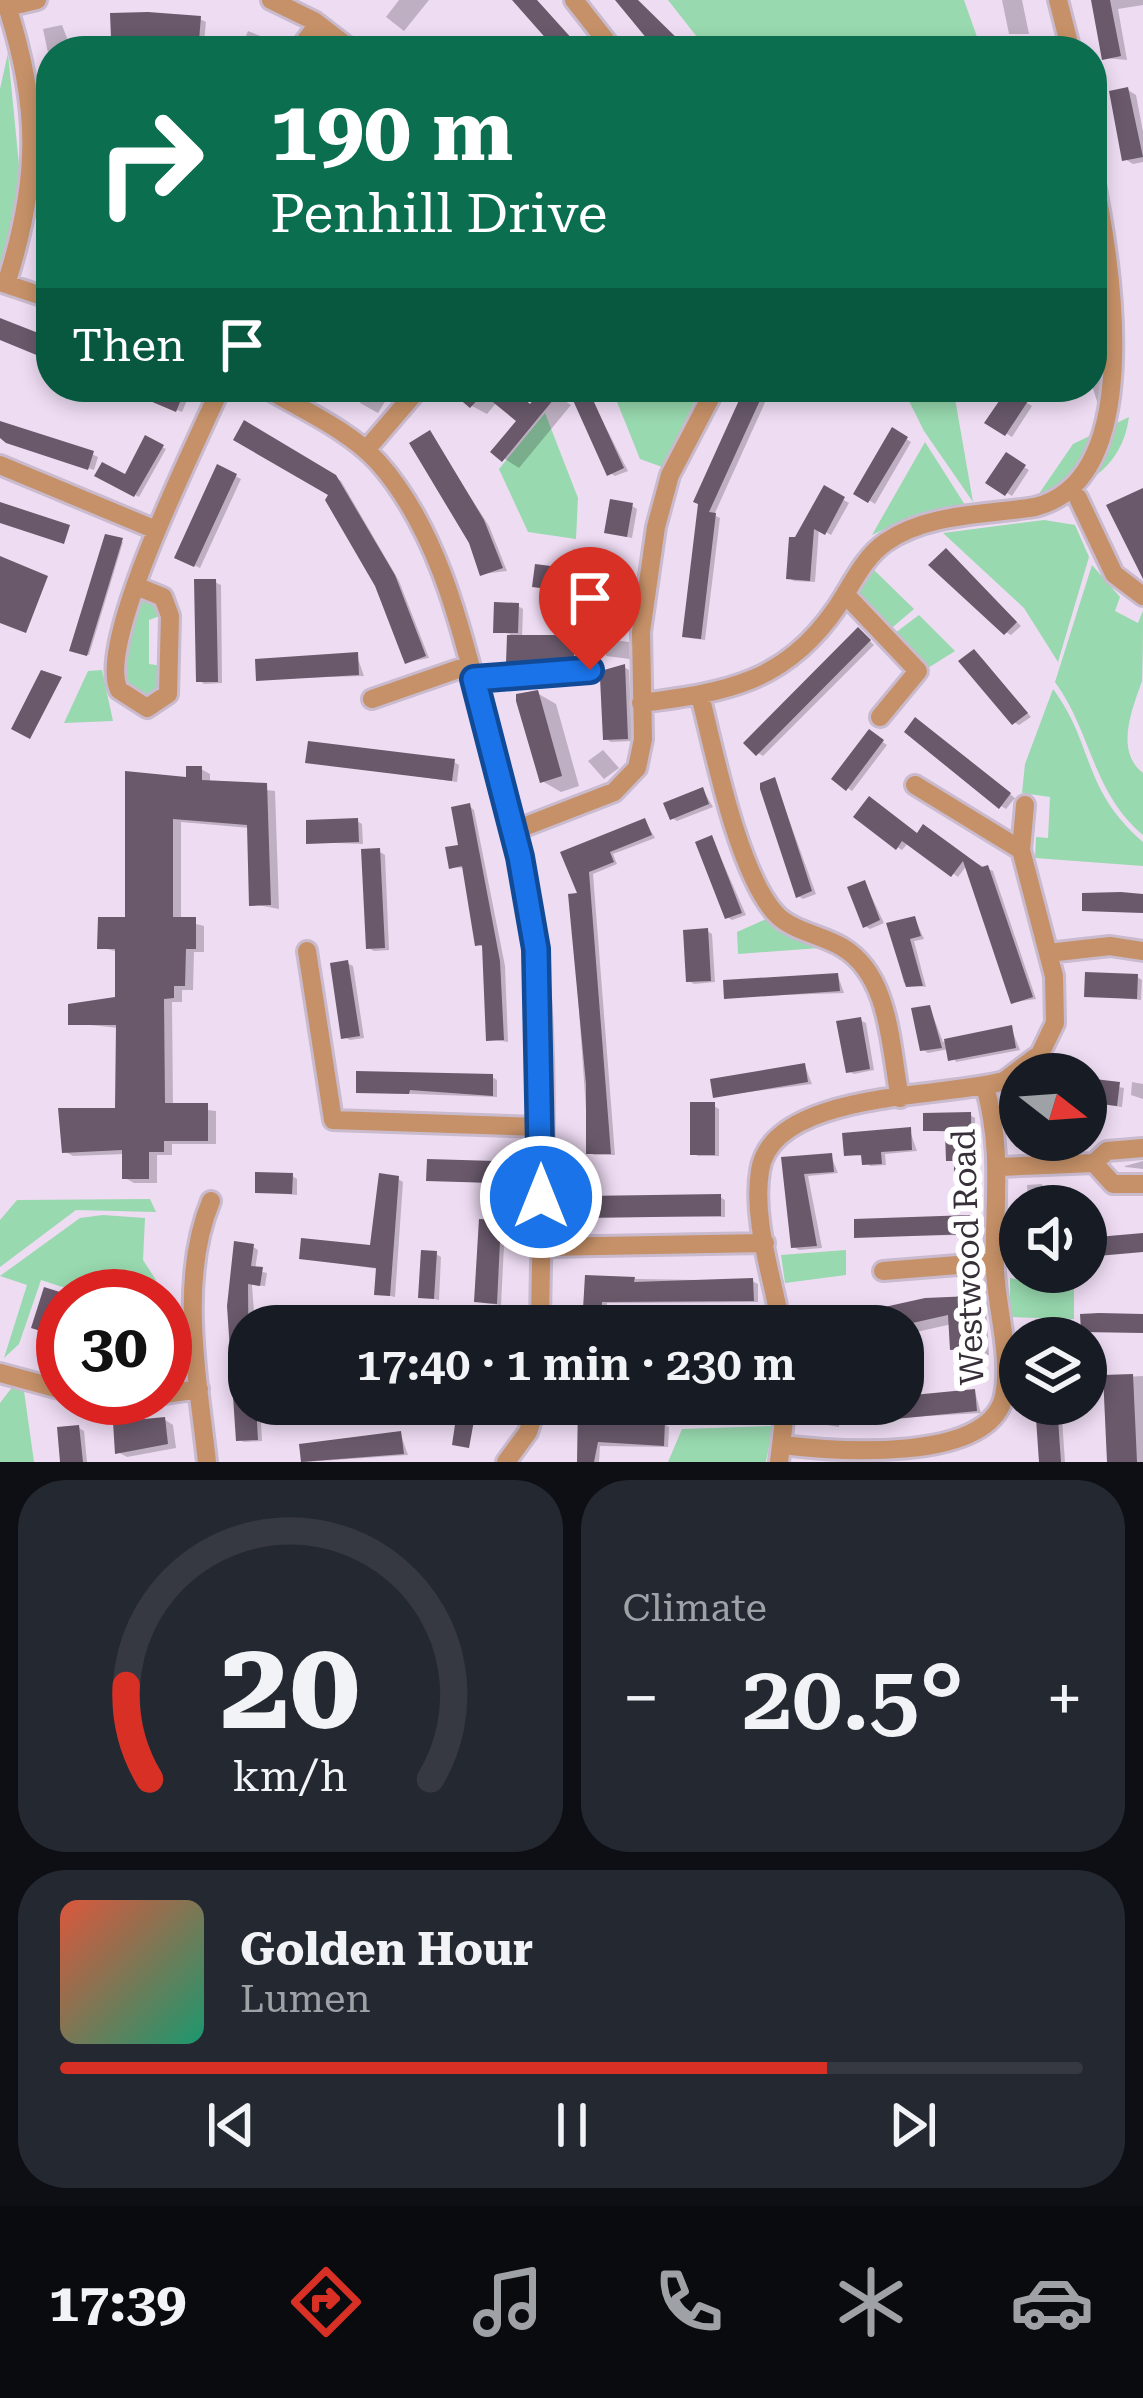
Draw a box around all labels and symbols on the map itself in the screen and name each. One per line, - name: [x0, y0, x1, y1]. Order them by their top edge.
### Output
- pin: [539, 547, 641, 670]
- north arrow: [999, 1053, 1107, 1161]
- street label: Westwood Road: [944, 1128, 991, 1386]
- position arrow: [478, 1134, 604, 1260]
- speed limit sign: 30: [36, 1269, 192, 1425]

